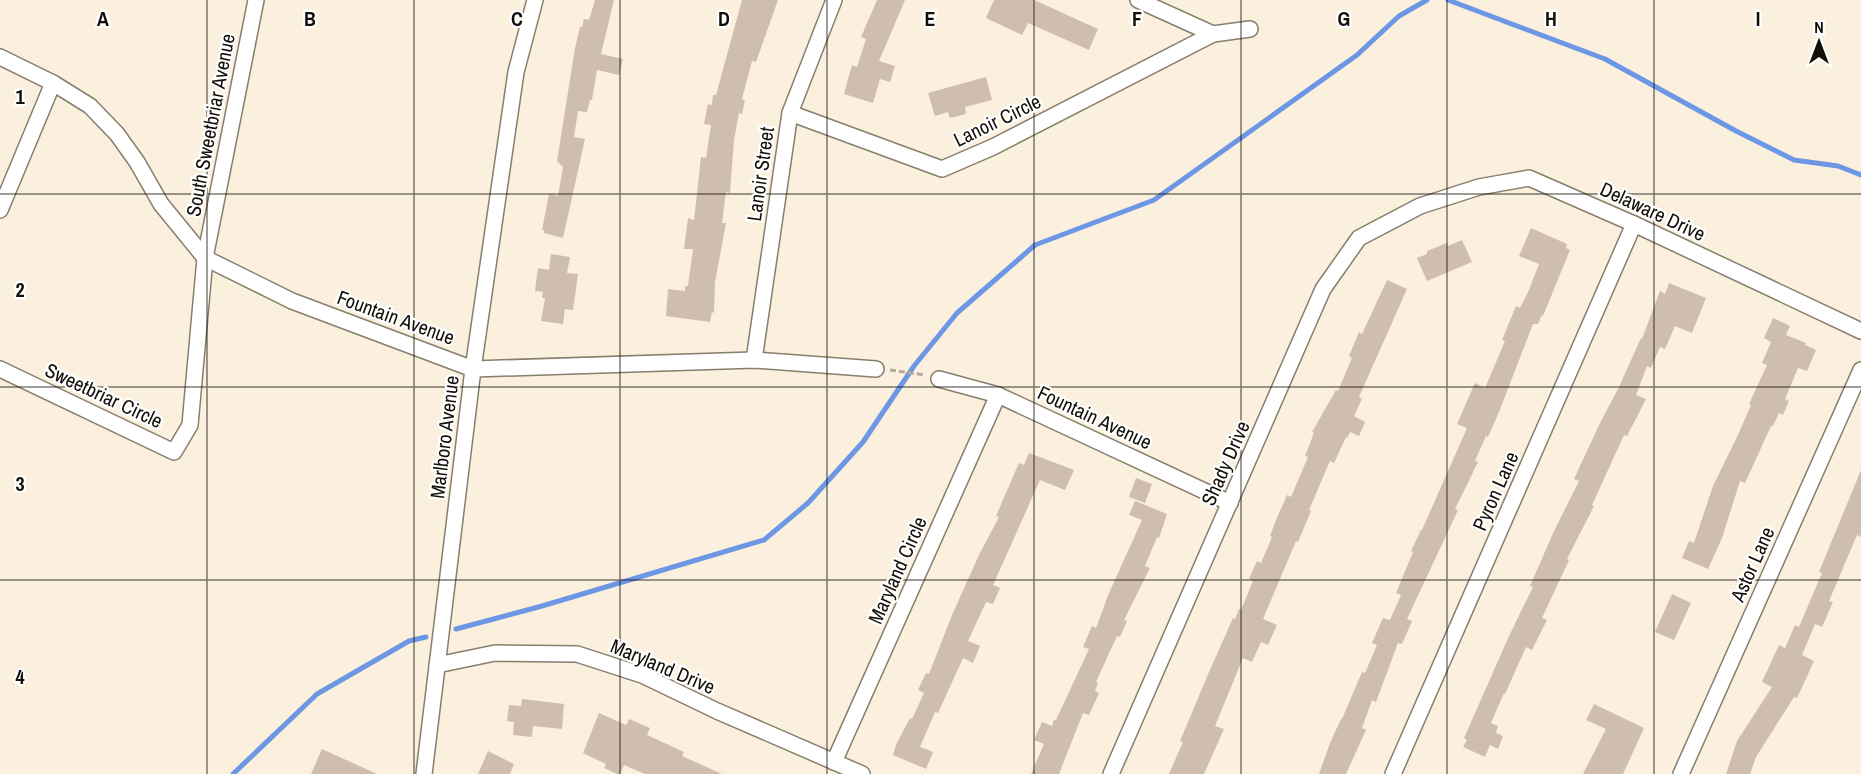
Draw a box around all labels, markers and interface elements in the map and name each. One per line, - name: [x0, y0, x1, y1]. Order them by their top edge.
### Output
- text: A: [97, 5, 109, 32]
- text: B: [304, 5, 316, 32]
- text: C: [511, 5, 523, 32]
- text: D: [718, 5, 730, 32]
- text: E: [925, 5, 936, 32]
- text: F: [1132, 5, 1142, 32]
- text: G: [1338, 5, 1350, 32]
- text: H: [1545, 5, 1557, 32]
- text: I: [1756, 5, 1760, 32]
- north arrow: [1789, 12, 1849, 72]
- text: N: [1814, 16, 1824, 38]
- street label: South Sweetbriar Avenue: [179, 31, 241, 219]
- text: 1: [15, 83, 25, 110]
- street label: Lanoir Circle: [949, 87, 1045, 153]
- street label: Lanoir Street: [740, 125, 780, 223]
- street label: Delaware Drive: [1596, 175, 1710, 247]
- text: 2: [15, 276, 25, 303]
- street label: Fountain Avenue: [334, 283, 458, 351]
- street label: Sweetbriar Circle: [41, 356, 167, 434]
- street label: Marlboro Avenue: [423, 374, 465, 500]
- street label: Fountain Avenue: [1034, 379, 1156, 455]
- street label: Shady Drive: [1194, 416, 1256, 510]
- street label: Pyron Lane: [1466, 447, 1524, 535]
- text: 3: [15, 470, 25, 497]
- street label: Maryland Circle: [861, 512, 933, 628]
- street label: Astor Lane: [1723, 522, 1780, 607]
- street label: Maryland Drive: [607, 632, 719, 700]
- text: 4: [15, 663, 25, 690]

